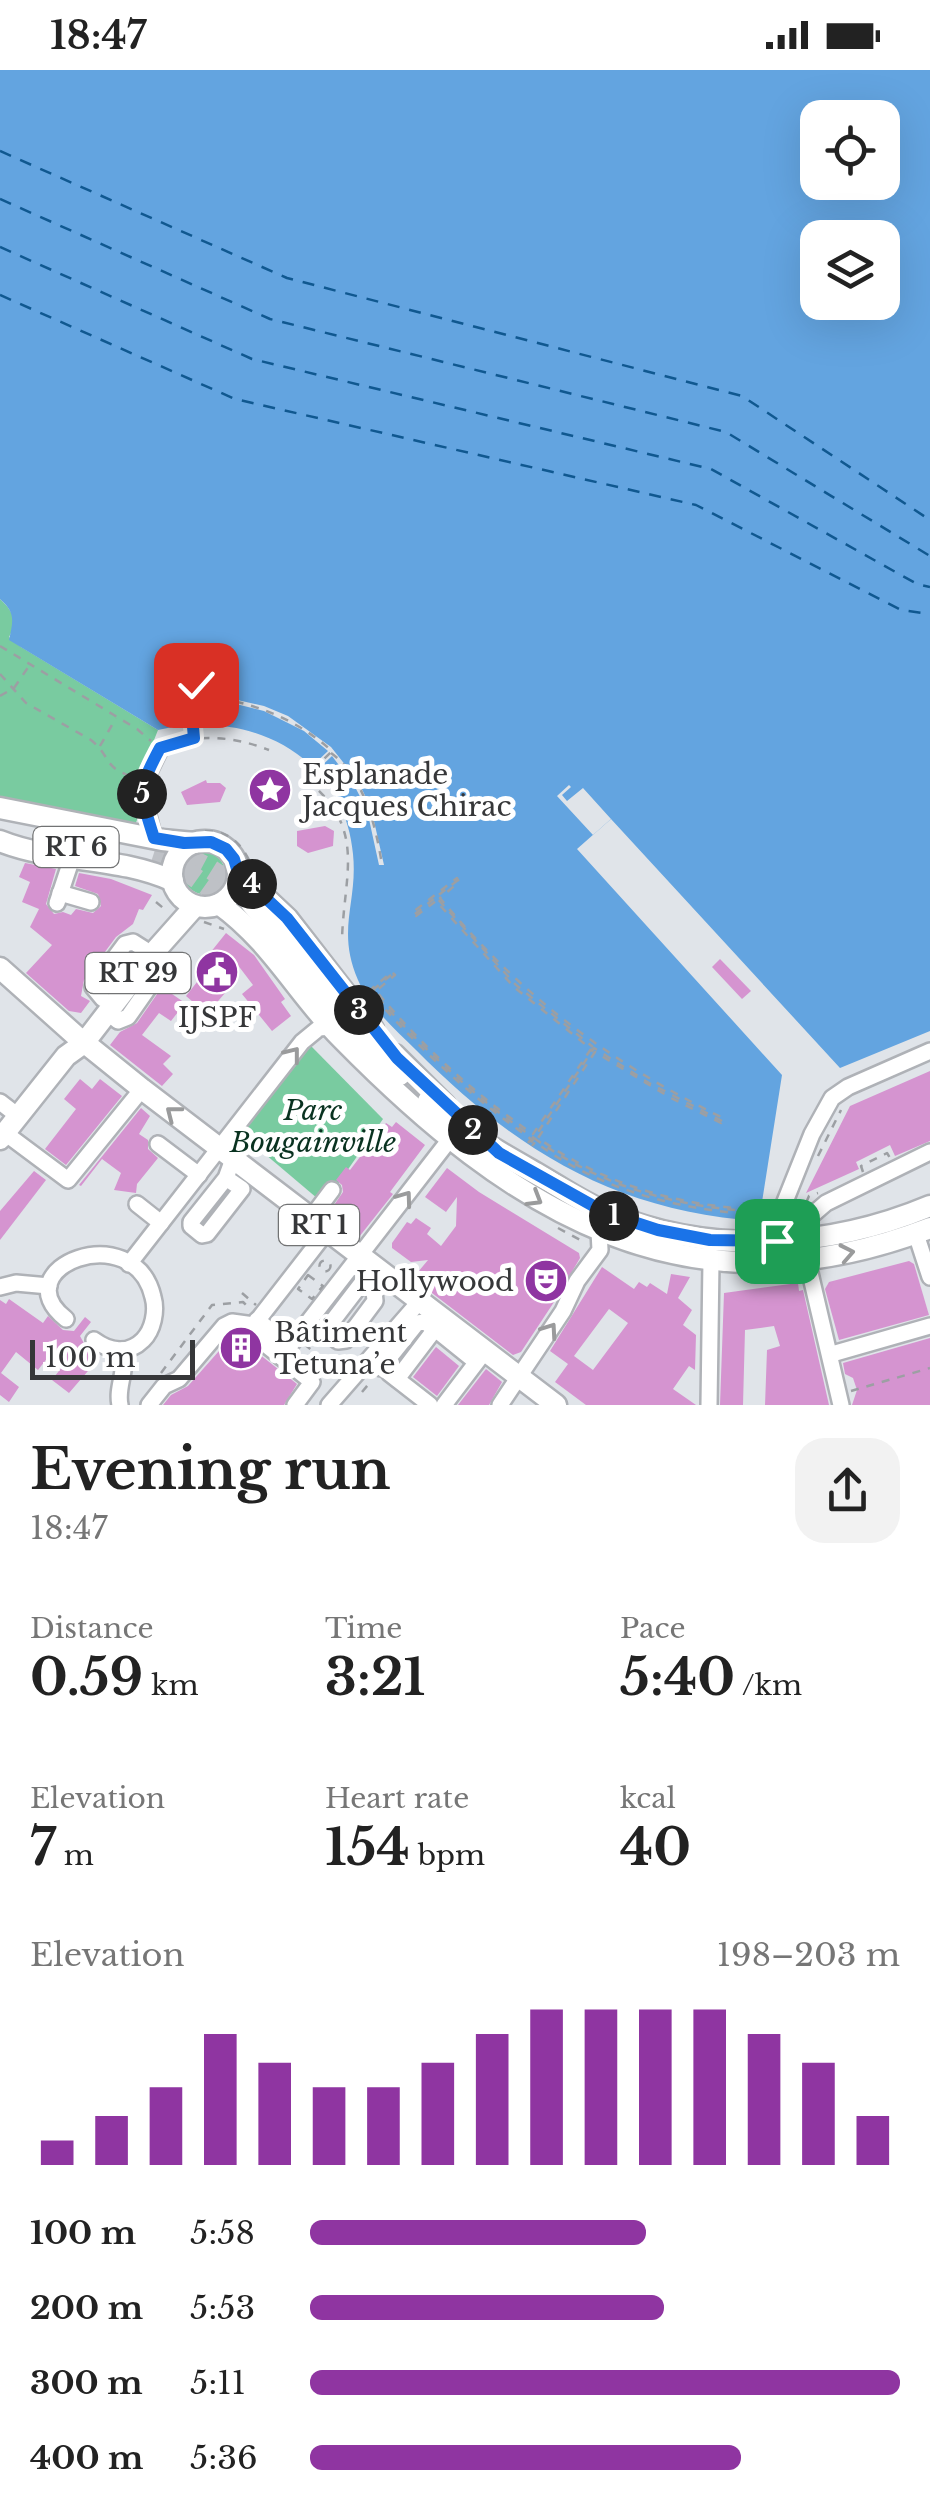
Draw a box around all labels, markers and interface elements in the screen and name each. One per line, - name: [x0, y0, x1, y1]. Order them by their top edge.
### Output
- text: 18:47: [50, 12, 146, 59]
- map controls: [800, 100, 900, 320]
- button: locate: [800, 100, 900, 200]
- button: layers: [800, 220, 900, 320]
- pin: [154, 643, 239, 728]
- icon: check: [169, 658, 224, 713]
- place label: Esplanade Jacques Chirac: [298, 757, 512, 824]
- place icon: Esplanade Jacques Chirac: [247, 767, 293, 813]
- pin: 5: [117, 769, 167, 819]
- text: 5: [134, 776, 150, 811]
- road number: RT 6: [34, 827, 118, 867]
- pin: 4: [227, 859, 277, 909]
- text: 4: [243, 866, 261, 901]
- public building icon: IJSPF: [194, 949, 240, 995]
- road number: RT 29: [86, 953, 190, 993]
- pin: 3: [334, 985, 384, 1035]
- text: 3: [350, 992, 368, 1027]
- place label: IJSPF: [178, 1000, 257, 1035]
- one-way arrow: [281, 1048, 299, 1066]
- park label: Parc Bougainville: [229, 1093, 396, 1160]
- pin: 2: [448, 1105, 498, 1155]
- one-way arrow: [166, 1107, 184, 1124]
- text: 2: [464, 1112, 482, 1147]
- one-way arrow: [524, 1187, 542, 1206]
- one-way arrow: [393, 1190, 412, 1209]
- pin: 1: [589, 1191, 639, 1241]
- text: 1: [608, 1198, 620, 1233]
- pin: [735, 1199, 820, 1284]
- road number: RT 1: [279, 1205, 359, 1245]
- icon: arrive: [750, 1214, 805, 1269]
- one-way arrow: [839, 1243, 856, 1264]
- theatre icon: Hollywood: [523, 1258, 569, 1304]
- place label: Hollywood: [356, 1264, 514, 1299]
- place label: Bâtiment Tetuna’e: [274, 1315, 408, 1382]
- one-way arrow: [538, 1323, 556, 1341]
- building icon: Bâtiment Tetuna’e: [218, 1325, 264, 1371]
- scale bar: [30, 1335, 195, 1380]
- text: 100 m: [45, 1340, 136, 1375]
- text: Evening run: [30, 1436, 390, 1504]
- button: share: [795, 1438, 900, 1543]
- text: 18:47: [30, 1508, 108, 1548]
- text: Distance: [30, 1611, 153, 1646]
- text: Time: [325, 1611, 402, 1646]
- text: Pace: [620, 1611, 685, 1646]
- text: 0.59: [30, 1646, 143, 1709]
- text: 3:21: [325, 1646, 425, 1709]
- text: 5:40: [620, 1646, 735, 1709]
- text: km: [143, 1668, 199, 1703]
- text: /km: [735, 1668, 802, 1703]
- text: Elevation: [30, 1781, 165, 1816]
- text: Heart rate: [325, 1781, 469, 1816]
- text: kcal: [620, 1781, 676, 1816]
- text: 7: [30, 1816, 56, 1879]
- text: 154: [325, 1816, 410, 1879]
- text: 40: [620, 1816, 691, 1879]
- text: m: [56, 1838, 94, 1873]
- text: bpm: [410, 1838, 485, 1873]
- text: Elevation: [30, 1935, 184, 1975]
- text: 198–203 m: [717, 1935, 900, 1975]
- text: 100 m: [30, 2213, 136, 2253]
- text: 5:58: [190, 2213, 255, 2253]
- text: 200 m: [30, 2288, 143, 2328]
- text: 5:53: [190, 2288, 255, 2328]
- text: 300 m: [30, 2363, 143, 2403]
- text: 5:11: [190, 2363, 246, 2403]
- text: 400 m: [30, 2438, 143, 2478]
- text: 5:36: [190, 2438, 258, 2478]

